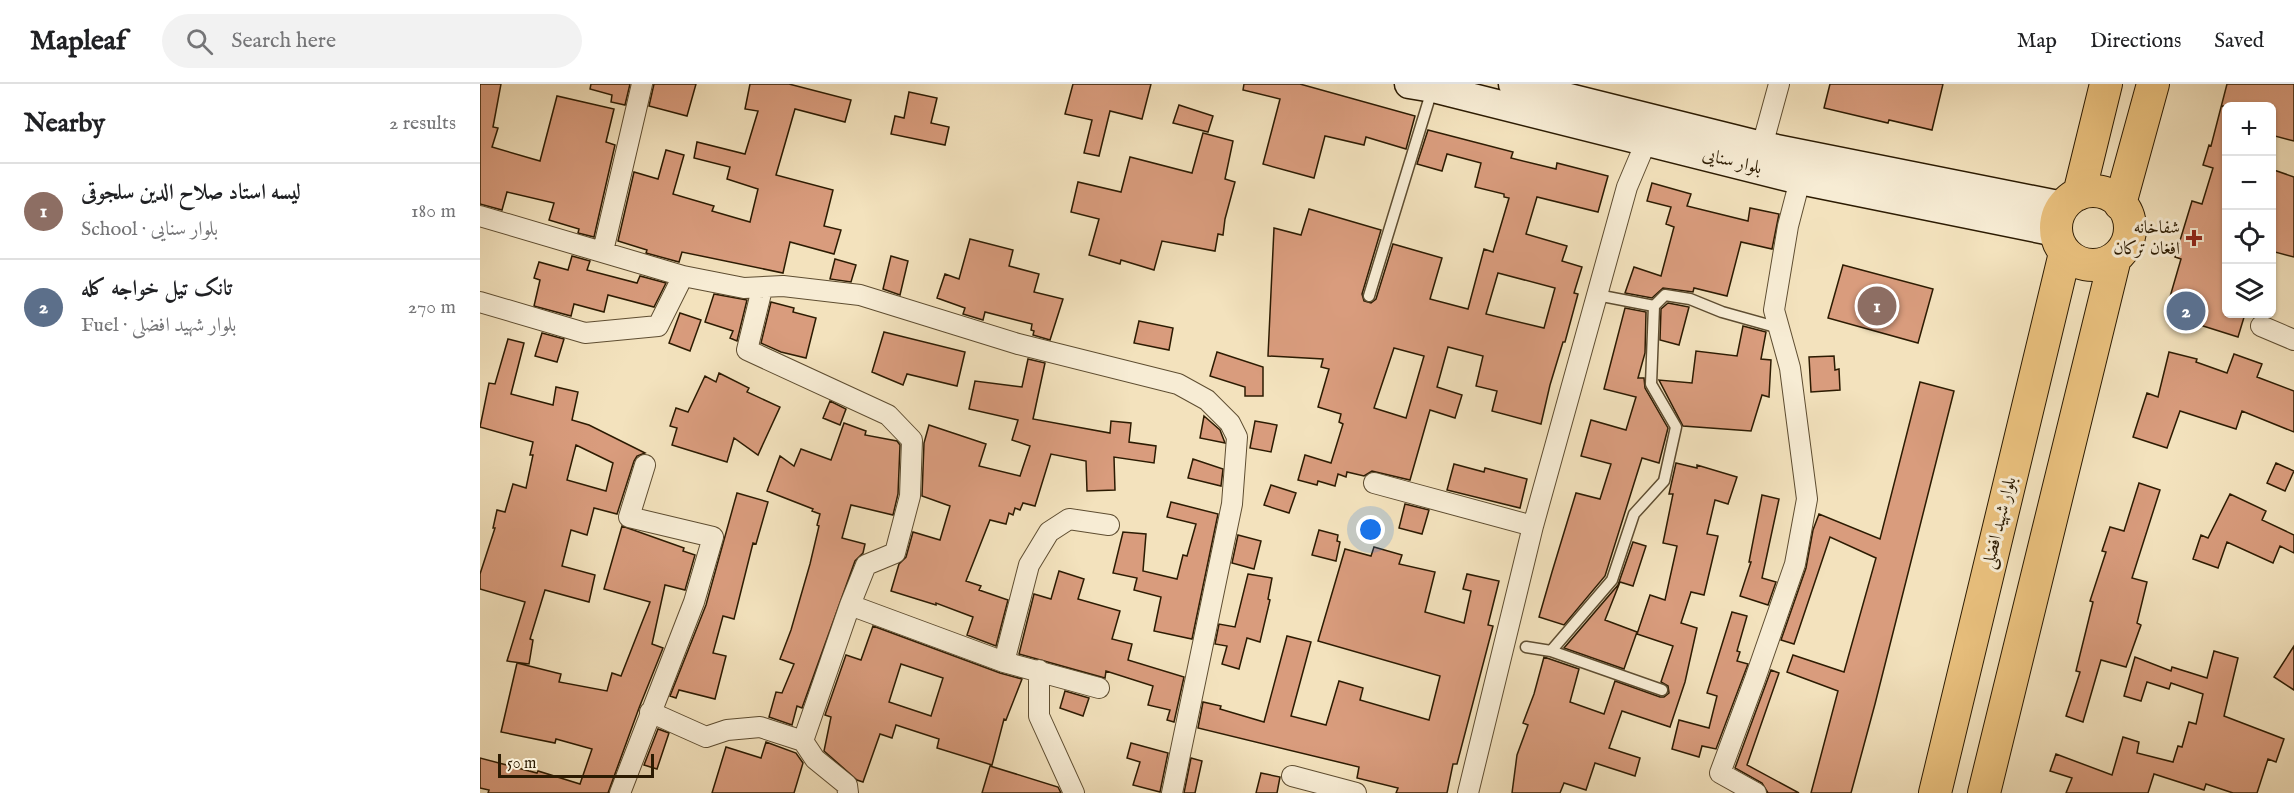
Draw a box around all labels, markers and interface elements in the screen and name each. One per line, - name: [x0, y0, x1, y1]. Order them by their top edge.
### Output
- search box: [162, 14, 582, 68]
- text: Mapleaf: [30, 24, 126, 59]
- icon: search: [183, 25, 216, 58]
- text: Search here: [231, 27, 336, 55]
- text: Map: [2017, 28, 2057, 55]
- text: Directions: [2090, 28, 2181, 55]
- text: Saved: [2214, 28, 2264, 55]
- map controls: [2222, 102, 2276, 318]
- button: +: [2222, 102, 2276, 156]
- text: Nearby: [24, 107, 105, 140]
- text: 2 results: [389, 111, 456, 136]
- street label: بلوار سنایی: [1700, 143, 1764, 181]
- button: −: [2222, 156, 2276, 210]
- text: لیسه استاد صلاح الدین سلجوقی: [81, 179, 301, 207]
- text: 1: [40, 199, 47, 224]
- text: 180 m: [411, 199, 456, 224]
- button: locate: [2222, 210, 2276, 264]
- text: School · بلوار سنایی: [81, 217, 218, 242]
- place label: شفاخانه افغان ترکان: [2113, 217, 2180, 261]
- marker: شفاخانه افغان ترکان: [2185, 229, 2203, 247]
- button: layers: [2222, 264, 2276, 318]
- text: تانک تیل خواجه کله: [81, 275, 232, 303]
- pin: 1: [1858, 284, 1896, 328]
- pin: 2: [2166, 288, 2206, 334]
- text: 2: [39, 295, 48, 320]
- text: 270 m: [408, 295, 456, 320]
- text: Fuel · بلوار شهید افضلی: [81, 313, 236, 338]
- street label: بلوار شهید افضلی: [1977, 475, 2023, 571]
- your location: [1356, 515, 1385, 544]
- scale bar: [498, 751, 654, 778]
- text: 50 m: [507, 754, 536, 774]

